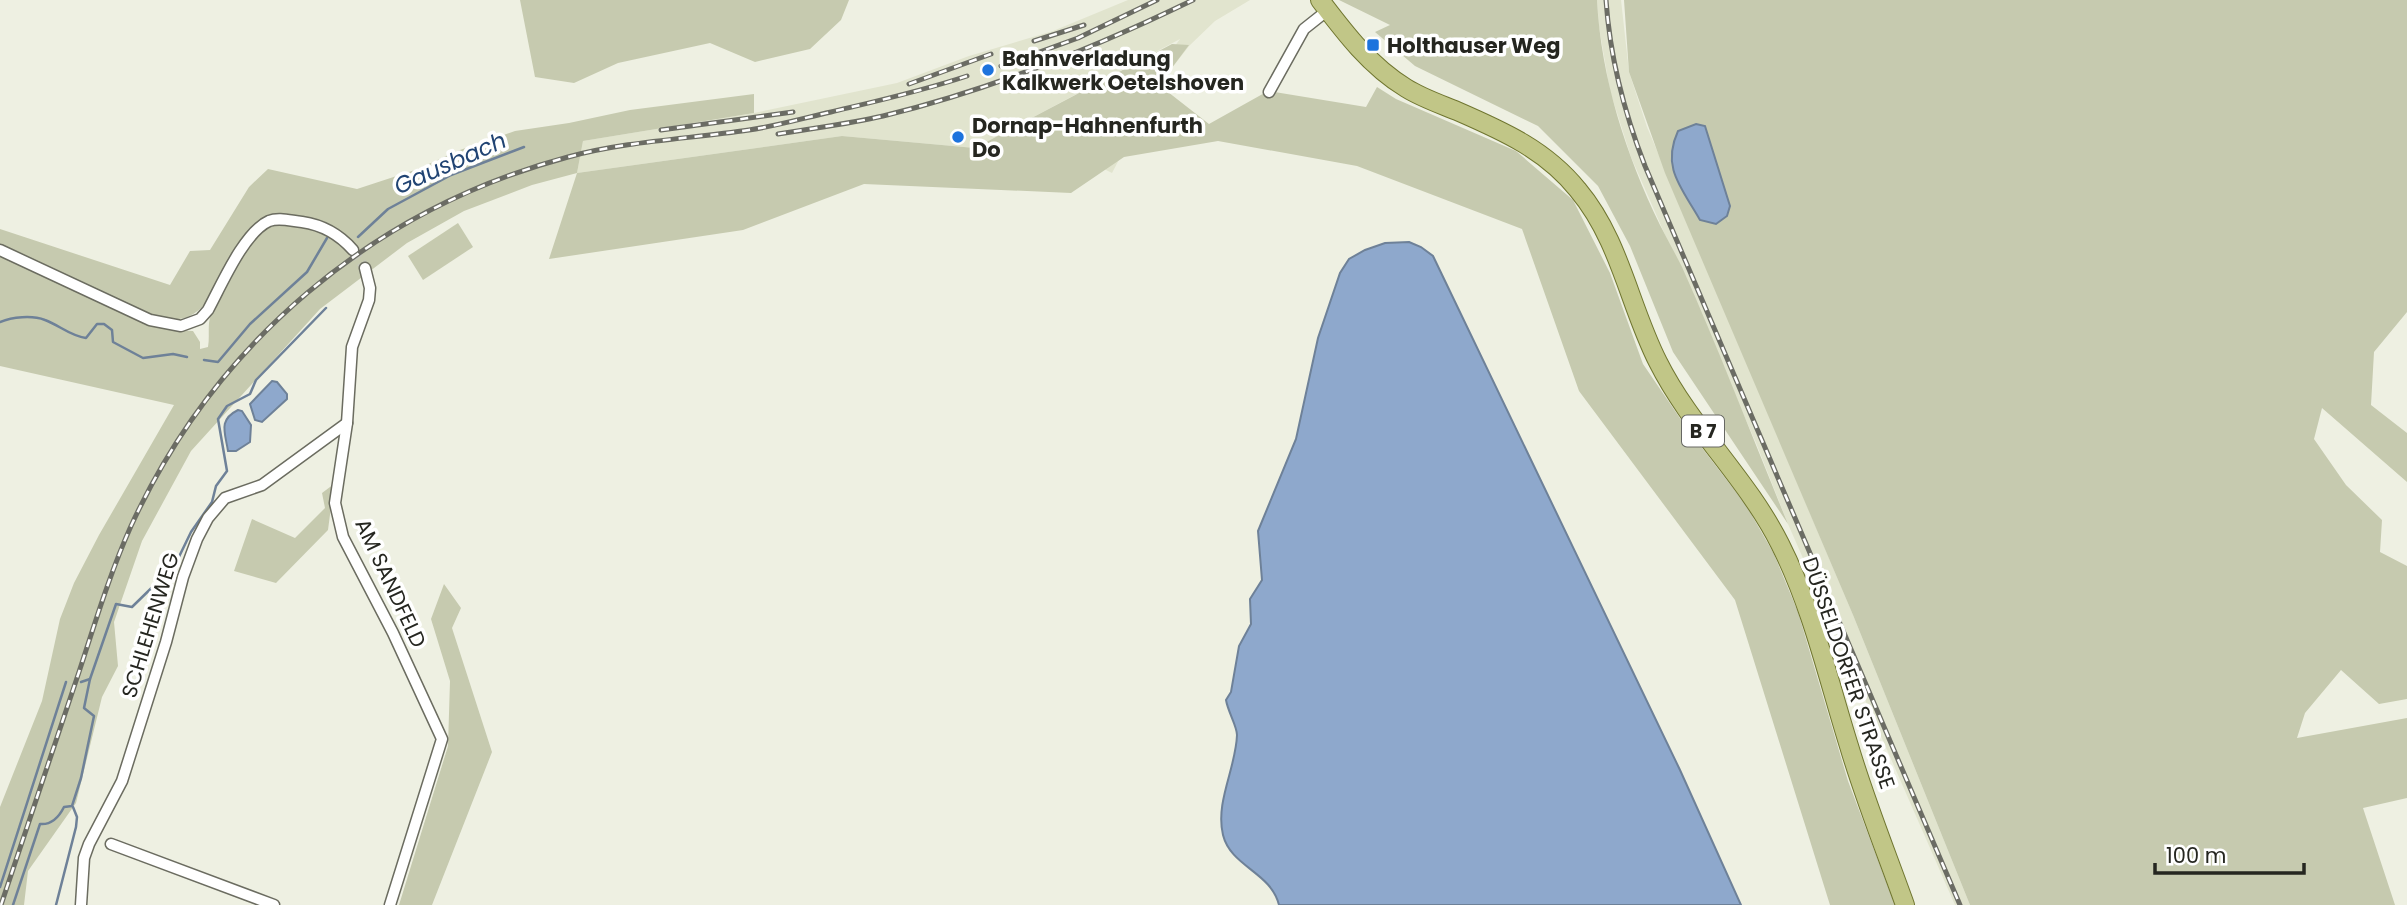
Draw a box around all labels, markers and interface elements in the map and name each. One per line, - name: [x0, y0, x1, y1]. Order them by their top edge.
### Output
- place label: Holthauser Weg: [1387, 31, 1560, 60]
- marker: Holthauser Weg: [1365, 37, 1381, 53]
- place label: Bahnverladung Kalkwerk Oetelshoven: [1002, 44, 1244, 97]
- marker: Bahnverladung Kalkwerk Oetelshoven: [980, 62, 996, 78]
- place label: Dornap-Hahnenfurth Do: [972, 111, 1203, 164]
- water label: Gausbach: [389, 124, 511, 202]
- marker: Dornap-Hahnenfurth Do: [950, 129, 966, 145]
- road number: B 7: [1682, 416, 1724, 446]
- street label: AM SANDFELD: [348, 514, 434, 652]
- street label: SCHLEHENWEG: [114, 549, 186, 701]
- street label: DÜSSELDORFER STRASSE: [1796, 553, 1902, 793]
- scale bar: [2155, 832, 2304, 876]
- text: 100 m: [2166, 841, 2226, 870]

